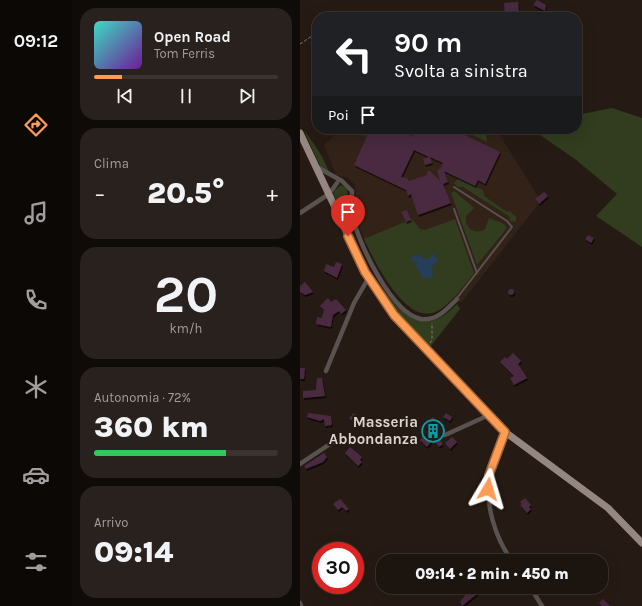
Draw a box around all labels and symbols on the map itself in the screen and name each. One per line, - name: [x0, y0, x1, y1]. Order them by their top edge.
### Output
- pin: [331, 195, 365, 236]
- place label: Masseria Abbondanza: [329, 413, 418, 448]
- building icon: Masseria Abbondanza: [420, 418, 446, 444]
- position arrow: [467, 468, 509, 510]
- speed limit sign: 30: [312, 542, 364, 594]

